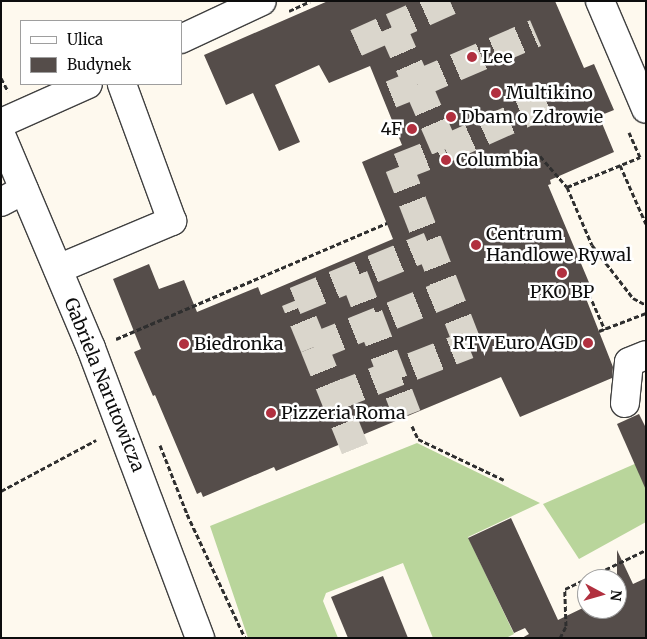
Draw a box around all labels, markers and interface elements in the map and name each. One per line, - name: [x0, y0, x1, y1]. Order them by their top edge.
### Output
- legend: [20, 20, 182, 85]
- text: Ulica: [67, 30, 103, 49]
- place label: Lee: [482, 46, 513, 68]
- marker: Lee: [466, 51, 478, 63]
- text: Budynek: [67, 55, 131, 74]
- place label: Multikino: [506, 82, 593, 104]
- marker: Multikino: [490, 87, 502, 99]
- place label: Dbam o Zdrowie: [461, 106, 603, 128]
- marker: Dbam o Zdrowie: [445, 111, 457, 123]
- place label: 4F: [380, 118, 402, 140]
- marker: 4F: [406, 123, 418, 135]
- place label: Columbia: [456, 149, 538, 171]
- marker: Columbia: [440, 154, 452, 166]
- place label: Centrum Handlowe Rywal: [486, 224, 632, 266]
- marker: Centrum Handlowe Rywal: [470, 239, 482, 251]
- marker: PKO BP: [556, 267, 568, 279]
- place label: PKO BP: [530, 281, 594, 303]
- street label: Gabriela Narutowicza: [59, 295, 149, 475]
- place label: RTV Euro AGD: [453, 332, 578, 354]
- place label: Biedronka: [194, 333, 283, 355]
- marker: RTV Euro AGD: [582, 337, 594, 349]
- marker: Biedronka: [178, 338, 190, 350]
- place label: Pizzeria Roma: [281, 402, 406, 424]
- marker: Pizzeria Roma: [265, 407, 277, 419]
- north arrow: [577, 569, 627, 619]
- text: N: [606, 589, 625, 602]

